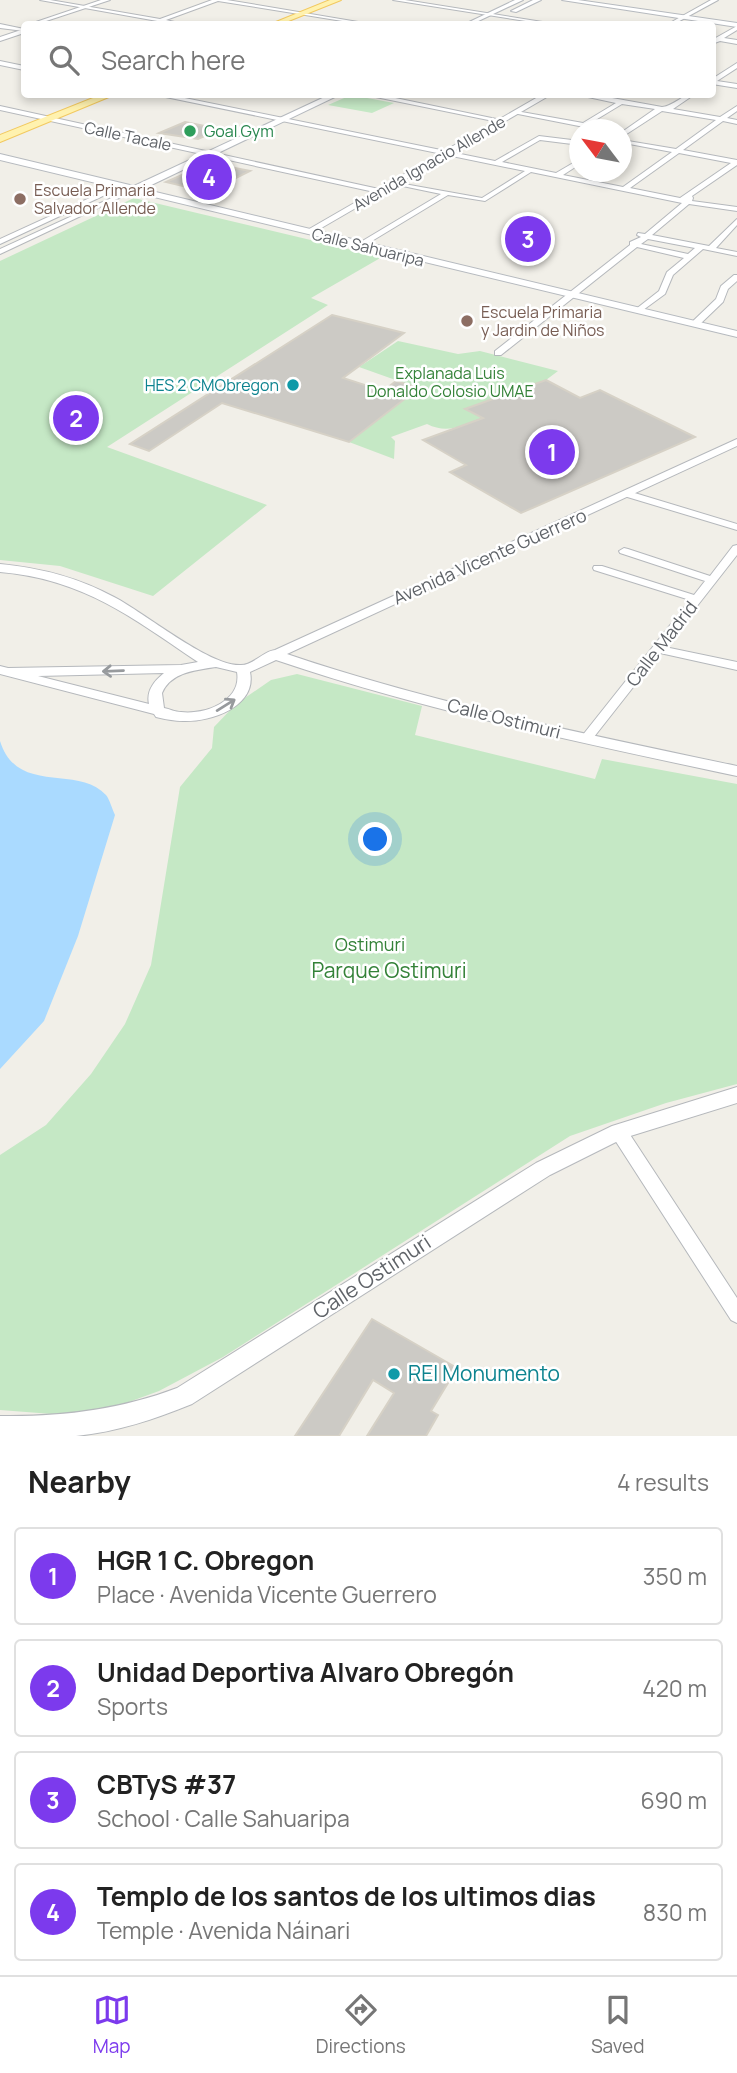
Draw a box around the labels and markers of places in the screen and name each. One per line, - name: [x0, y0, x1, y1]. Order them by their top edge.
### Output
- place label: Goal Gym: [204, 120, 274, 142]
- marker: Goal Gym: [182, 123, 198, 139]
- pin: 4: [186, 151, 232, 203]
- place label: Escuela Primaria Salvador Allende: [34, 179, 156, 219]
- marker: Escuela Primaria Salvador Allende: [12, 191, 28, 207]
- pin: 3: [505, 213, 551, 265]
- place label: Escuela Primaria y Jardin de Niños: [481, 301, 604, 341]
- marker: Escuela Primaria y Jardin de Niños: [459, 313, 475, 329]
- place label: HES 2 CMObregon: [145, 374, 279, 396]
- marker: HES 2 CMObregon: [285, 377, 301, 393]
- pin: 2: [53, 392, 99, 444]
- pin: 1: [529, 426, 575, 478]
- place label: REI Monumento: [408, 1359, 560, 1387]
- marker: REI Monumento: [386, 1366, 402, 1382]

